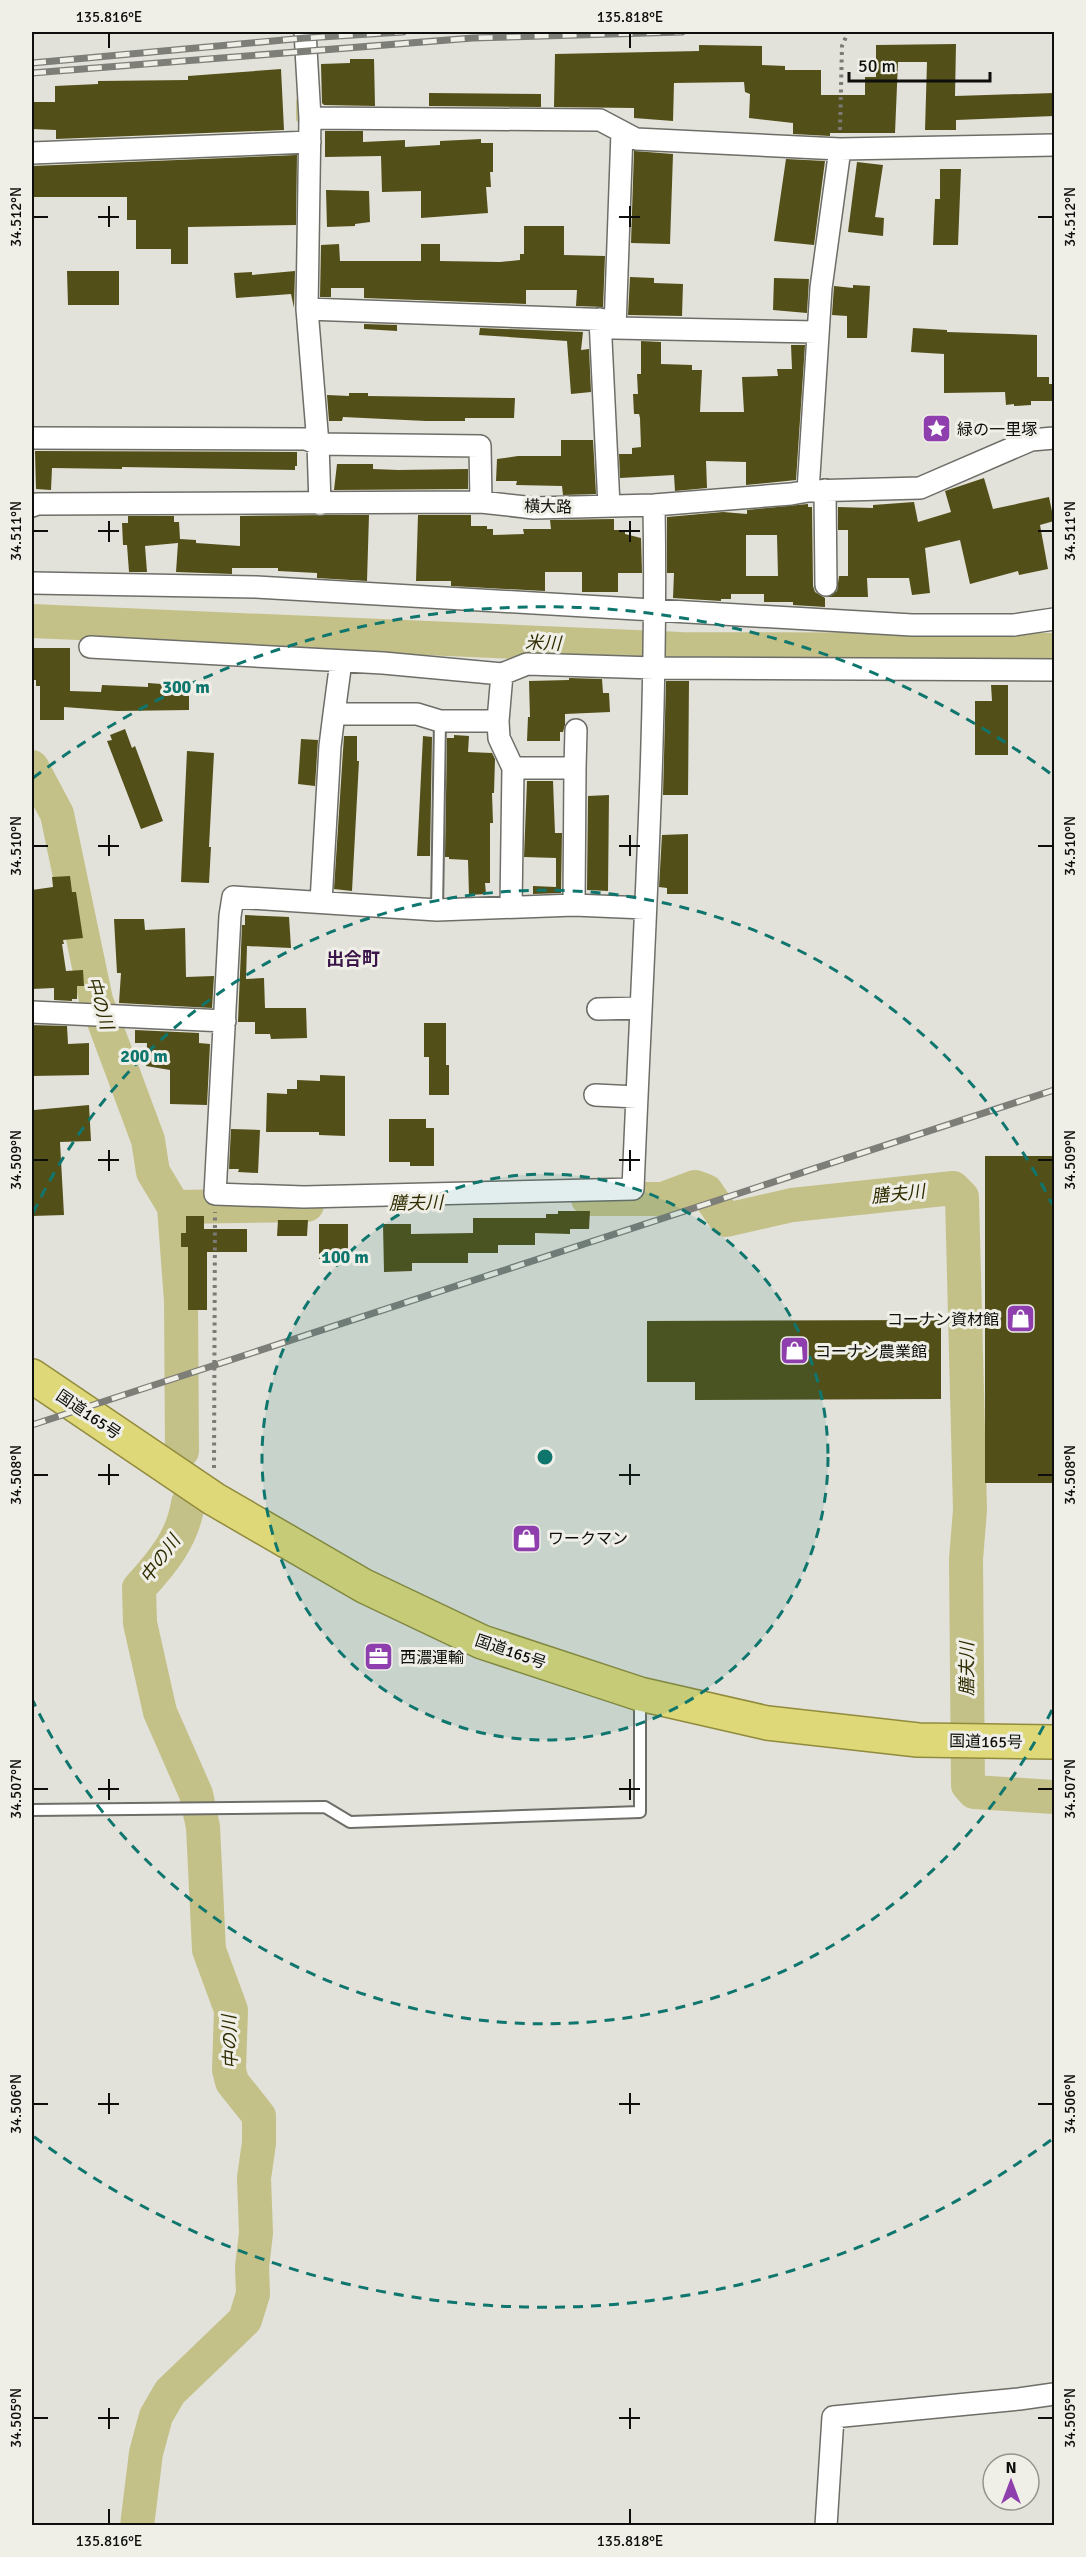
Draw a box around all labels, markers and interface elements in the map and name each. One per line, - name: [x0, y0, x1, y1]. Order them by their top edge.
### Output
- text: 135.816°E: [76, 8, 142, 26]
- text: 135.818°E: [597, 8, 663, 26]
- scale bar: [849, 45, 990, 83]
- text: 50 m: [858, 55, 896, 77]
- text: 34.512°N: [7, 187, 25, 247]
- text: 34.512°N: [1061, 187, 1079, 247]
- place icon: 緑の一里塚: [920, 413, 952, 445]
- place label: 緑の一里塚: [957, 420, 1037, 440]
- street label: 横大路: [524, 497, 572, 517]
- text: 34.511°N: [7, 501, 25, 561]
- text: 34.511°N: [1061, 501, 1079, 561]
- water label: 米川: [525, 631, 563, 655]
- text: 300 m: [162, 676, 210, 698]
- text: 34.510°N: [7, 816, 25, 876]
- text: 34.510°N: [1061, 816, 1079, 876]
- district label: 出合町: [326, 948, 380, 970]
- water label: 中の川: [82, 974, 119, 1034]
- text: 200 m: [120, 1045, 168, 1067]
- text: 34.509°N: [7, 1130, 25, 1190]
- text: 34.509°N: [1061, 1130, 1079, 1190]
- water label: 膳夫川: [870, 1180, 928, 1208]
- water label: 膳夫川: [389, 1191, 445, 1214]
- text: 100 m: [321, 1246, 369, 1268]
- shop icon: コーナン資材館: [1004, 1303, 1036, 1335]
- place label: コーナン資材館: [887, 1310, 999, 1330]
- shop icon: コーナン農業館: [778, 1335, 810, 1367]
- place label: コーナン農業館: [815, 1342, 927, 1362]
- street label: 国道165号: [52, 1386, 125, 1444]
- text: 34.508°N: [7, 1445, 25, 1505]
- text: 34.508°N: [1061, 1445, 1079, 1505]
- centre of rings: [535, 1447, 555, 1467]
- shop icon: ワークマン: [511, 1522, 543, 1554]
- water label: 中の川: [135, 1529, 186, 1587]
- place label: ワークマン: [548, 1529, 628, 1549]
- street label: 国道165号: [472, 1630, 549, 1673]
- water label: 膳夫川: [956, 1640, 978, 1696]
- office icon: 西濃運輸: [363, 1641, 395, 1673]
- place label: 西濃運輸: [400, 1648, 464, 1668]
- street label: 国道165号: [949, 1731, 1023, 1753]
- text: 34.507°N: [7, 1759, 25, 1819]
- text: 34.507°N: [1061, 1759, 1079, 1819]
- water label: 中の川: [218, 2013, 242, 2069]
- text: 34.506°N: [7, 2074, 25, 2134]
- text: 34.506°N: [1061, 2074, 1079, 2134]
- text: 34.505°N: [7, 2388, 25, 2448]
- text: 34.505°N: [1061, 2388, 1079, 2448]
- north arrow: [981, 2452, 1041, 2512]
- text: N: [1005, 2458, 1017, 2478]
- text: 135.816°E: [76, 2532, 142, 2550]
- text: 135.818°E: [597, 2532, 663, 2550]

